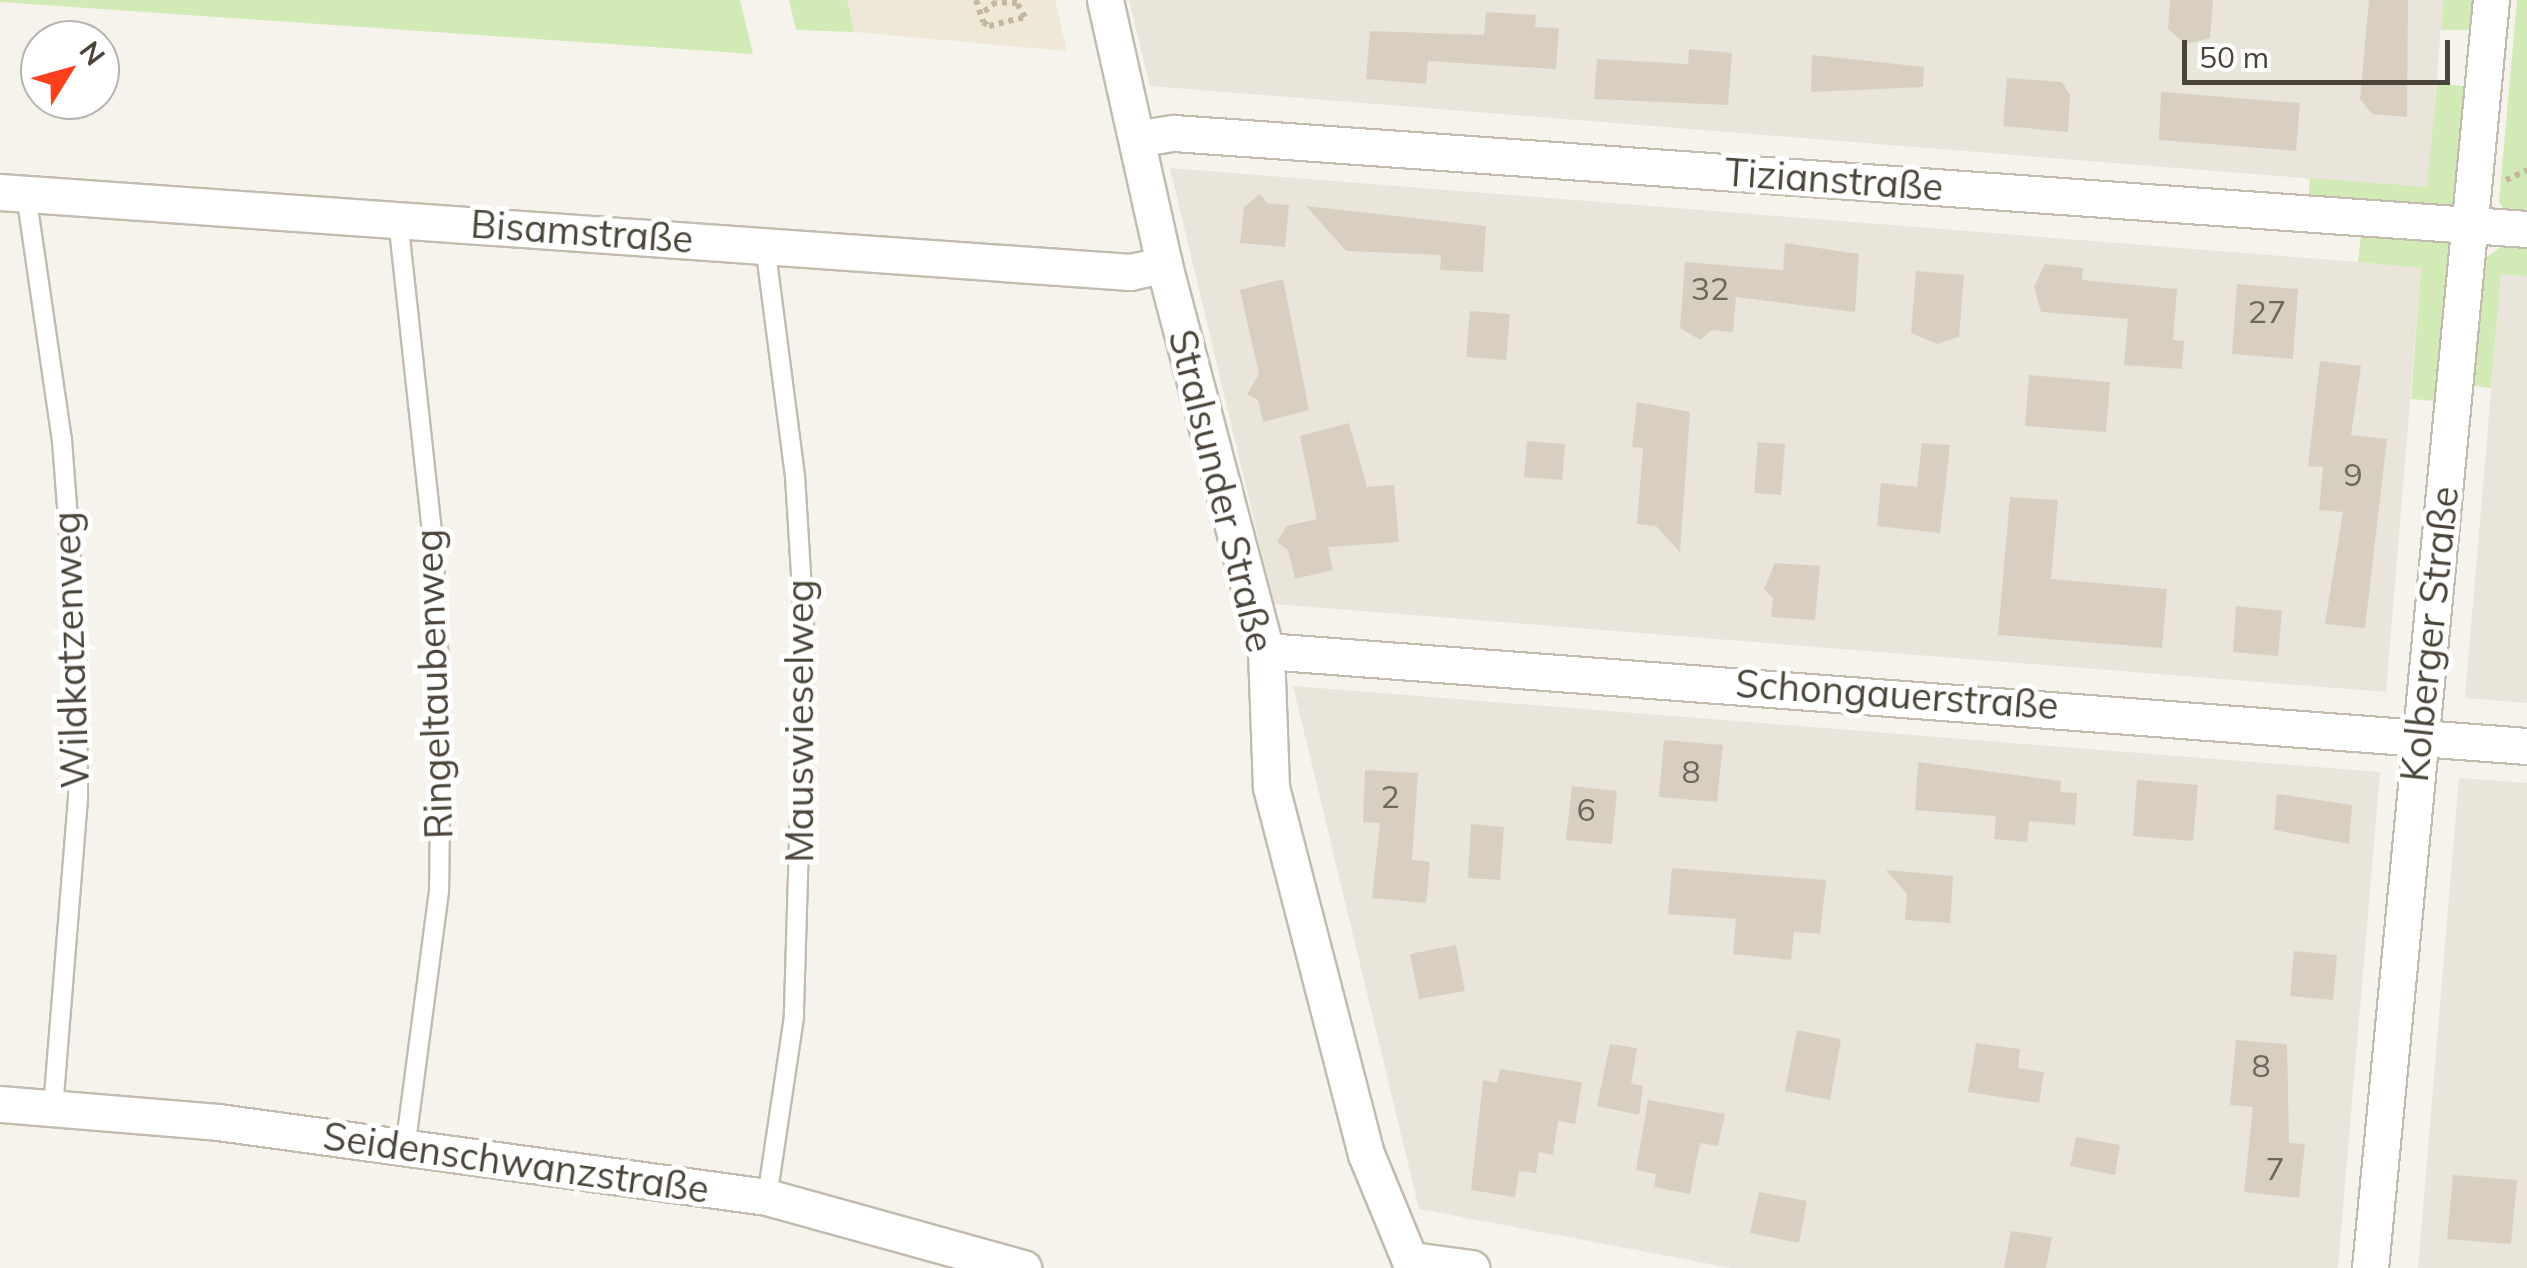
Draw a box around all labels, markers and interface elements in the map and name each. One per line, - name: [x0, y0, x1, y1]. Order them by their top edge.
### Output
- north arrow: [20, 20, 120, 120]
- scale bar: [2187, 20, 2454, 82]
- text: N: [72, 34, 113, 72]
- text: 50 m: [2199, 38, 2269, 76]
- street label: Tizianstraße: [1723, 150, 1945, 210]
- street label: Bisamstraße: [469, 201, 695, 263]
- house number: 32: [1691, 269, 1729, 307]
- house number: 27: [2248, 292, 2286, 330]
- street label: Stralsunder Straße: [1159, 325, 1283, 657]
- house number: 9: [2343, 455, 2363, 493]
- street label: Kolberger Straße: [2392, 484, 2468, 784]
- street label: Wildkatzenweg: [43, 511, 99, 789]
- street label: Ringeltaubenweg: [406, 528, 462, 840]
- street label: Mauswieselweg: [777, 579, 823, 863]
- street label: Schongauerstraße: [1734, 661, 2060, 729]
- house number: 8: [1681, 752, 1701, 790]
- house number: 2: [1380, 777, 1400, 815]
- house number: 6: [1576, 790, 1596, 828]
- house number: 8: [2251, 1046, 2271, 1084]
- street label: Seidenschwanzstraße: [320, 1113, 712, 1213]
- house number: 7: [2265, 1149, 2285, 1187]

